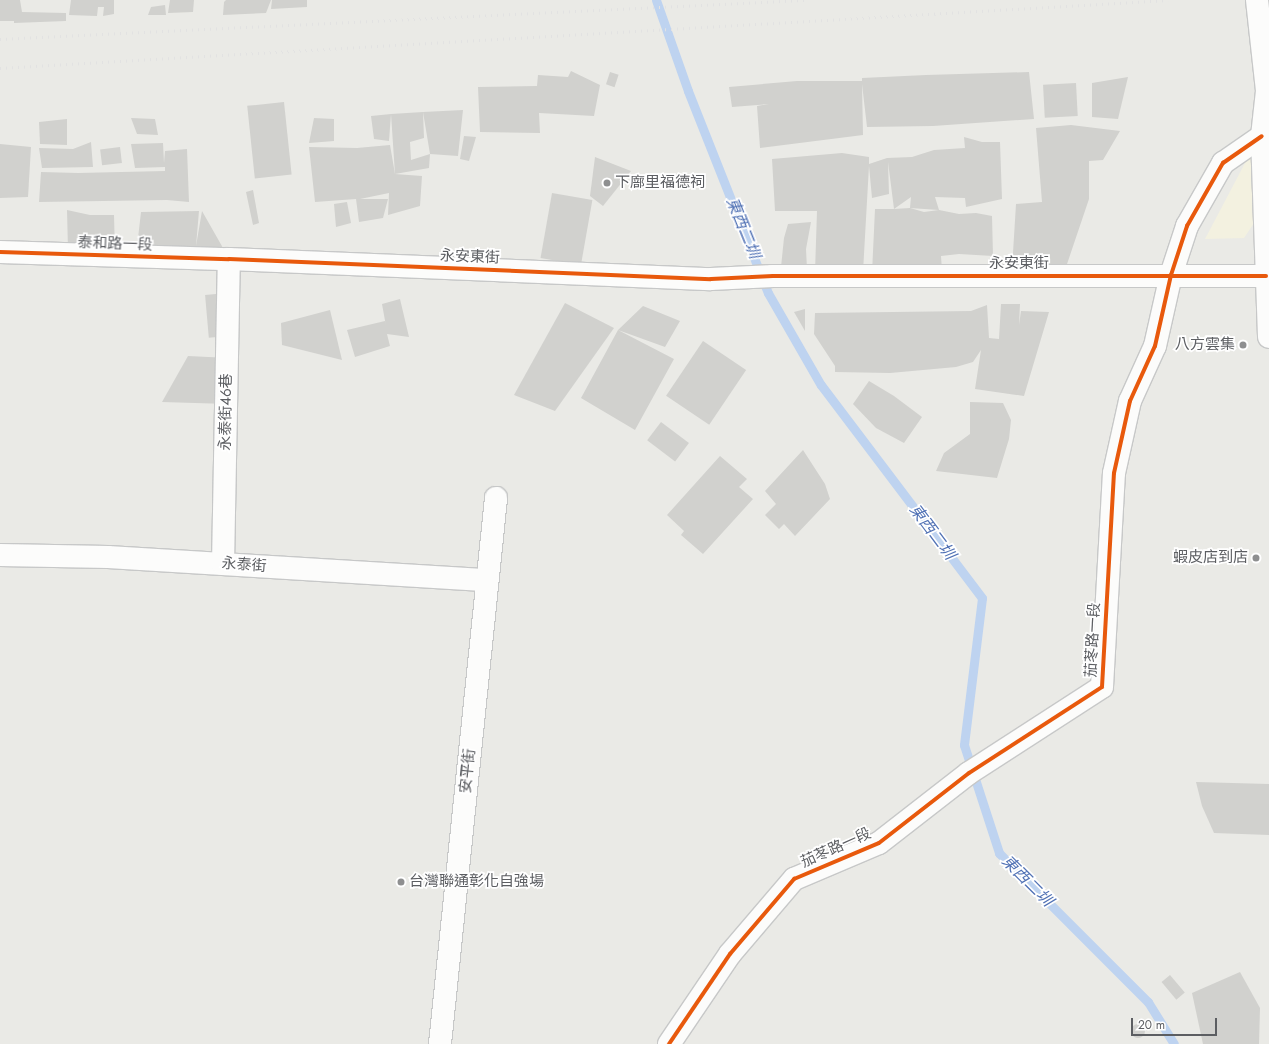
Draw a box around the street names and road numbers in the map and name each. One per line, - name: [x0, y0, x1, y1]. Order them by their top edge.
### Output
- street label: 泰和路一段: [77, 234, 153, 254]
- street label: 永安東街: [440, 247, 500, 267]
- street label: 永安東街: [989, 255, 1049, 273]
- street label: 永泰街46巷: [216, 373, 236, 451]
- street label: 永泰街: [221, 554, 267, 576]
- street label: 茄苳路一段: [1082, 602, 1104, 678]
- street label: 安平街: [457, 748, 479, 794]
- street label: 茄苳路一段: [798, 825, 874, 871]

